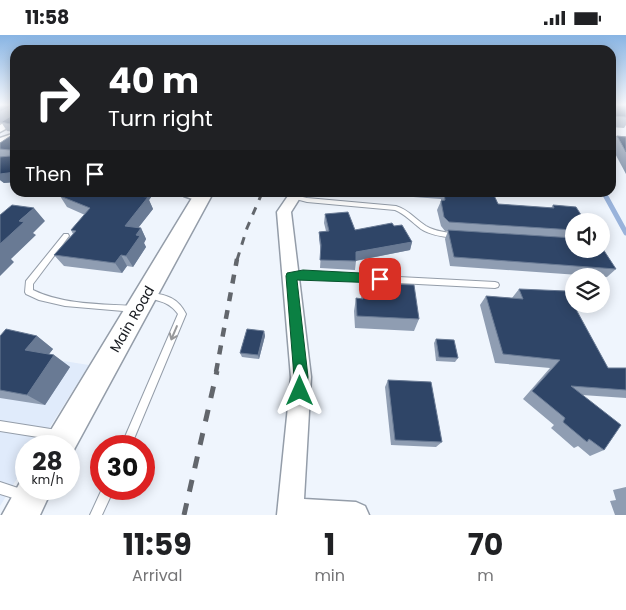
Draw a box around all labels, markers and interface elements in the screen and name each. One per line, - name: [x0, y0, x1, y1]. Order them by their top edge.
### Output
- text: 11:58: [25, 4, 69, 31]
- text: 40 m: [108, 56, 199, 105]
- icon: right: [25, 65, 90, 130]
- text: Turn right: [108, 103, 213, 134]
- icon: arrive: [81, 160, 109, 188]
- text: Then: [25, 161, 71, 188]
- map controls: [565, 213, 610, 313]
- button: sound: [565, 213, 610, 258]
- pin: [359, 258, 401, 300]
- icon: arrive: [366, 265, 394, 293]
- button: layers: [565, 268, 610, 313]
- street label: Main Road: [105, 282, 159, 356]
- one-way arrow: [169, 325, 179, 340]
- position arrow: [273, 364, 325, 416]
- speed limit sign: 30: [90, 435, 155, 500]
- text: 28: [32, 444, 63, 479]
- text: km/h: [32, 471, 63, 488]
- text: 11:59: [123, 523, 192, 566]
- text: 1: [324, 523, 335, 566]
- text: 70: [468, 523, 503, 566]
- text: Arrival: [132, 564, 182, 587]
- text: min: [314, 564, 345, 587]
- text: m: [477, 564, 494, 587]

